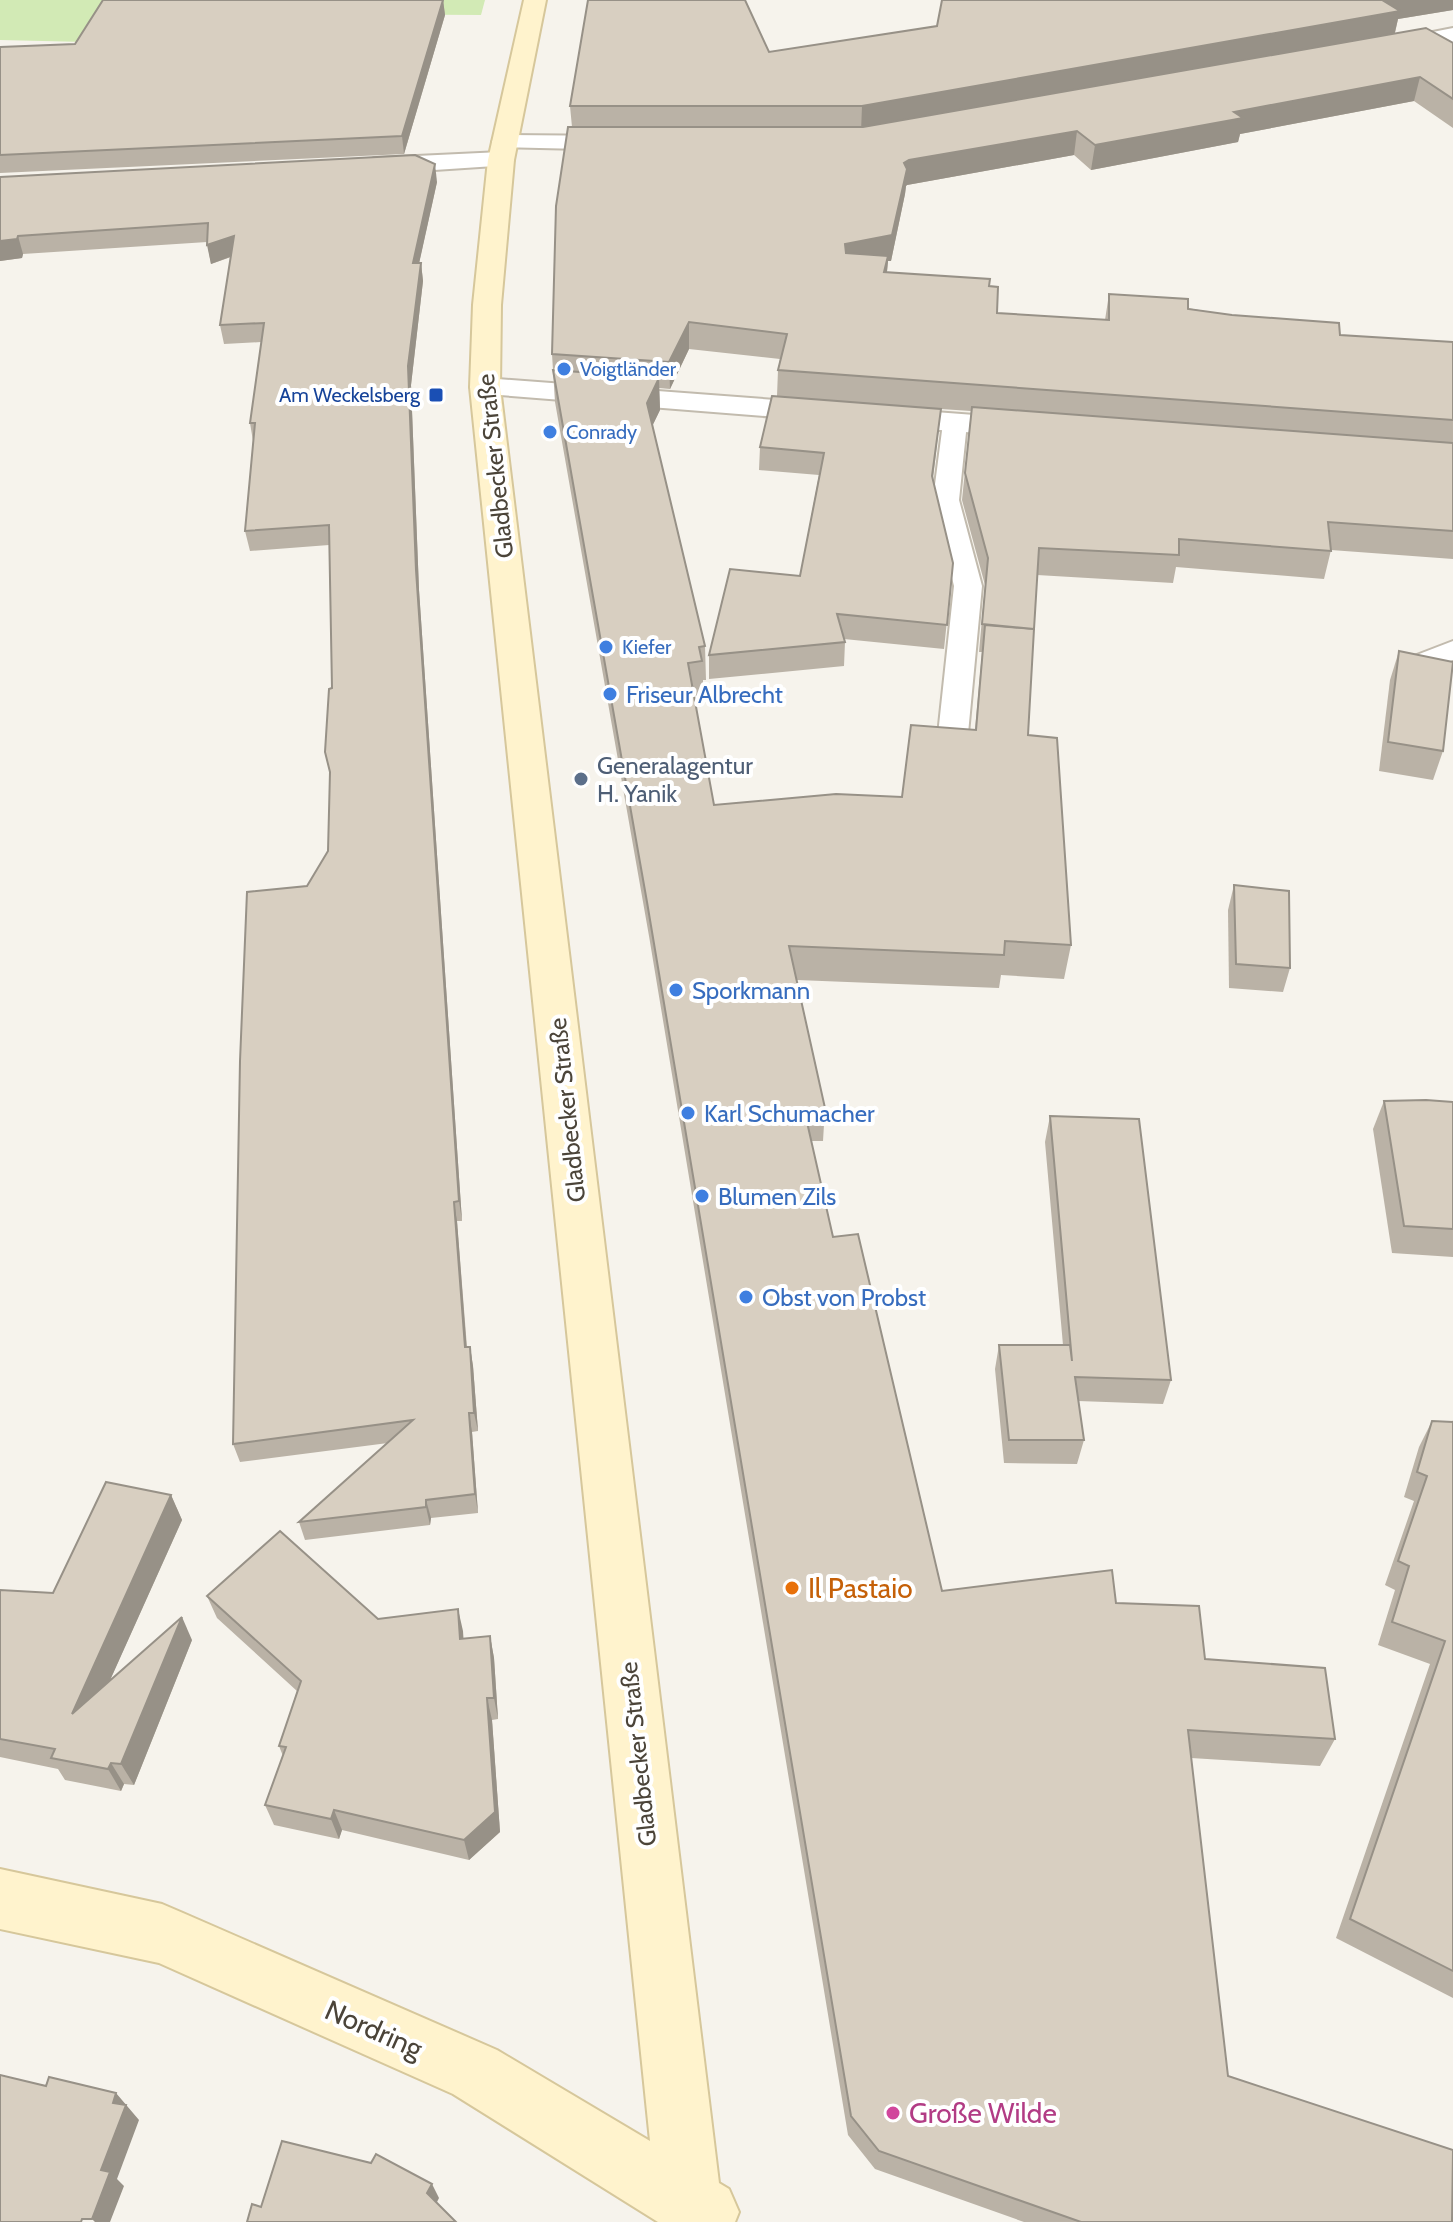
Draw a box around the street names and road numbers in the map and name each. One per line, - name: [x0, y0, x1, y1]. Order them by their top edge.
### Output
- street label: Gladbecker Straße: [471, 372, 519, 560]
- street label: Gladbecker Straße: [543, 1016, 591, 1204]
- street label: Gladbecker Straße: [614, 1660, 662, 1848]
- street label: Nordring: [320, 1992, 429, 2066]

